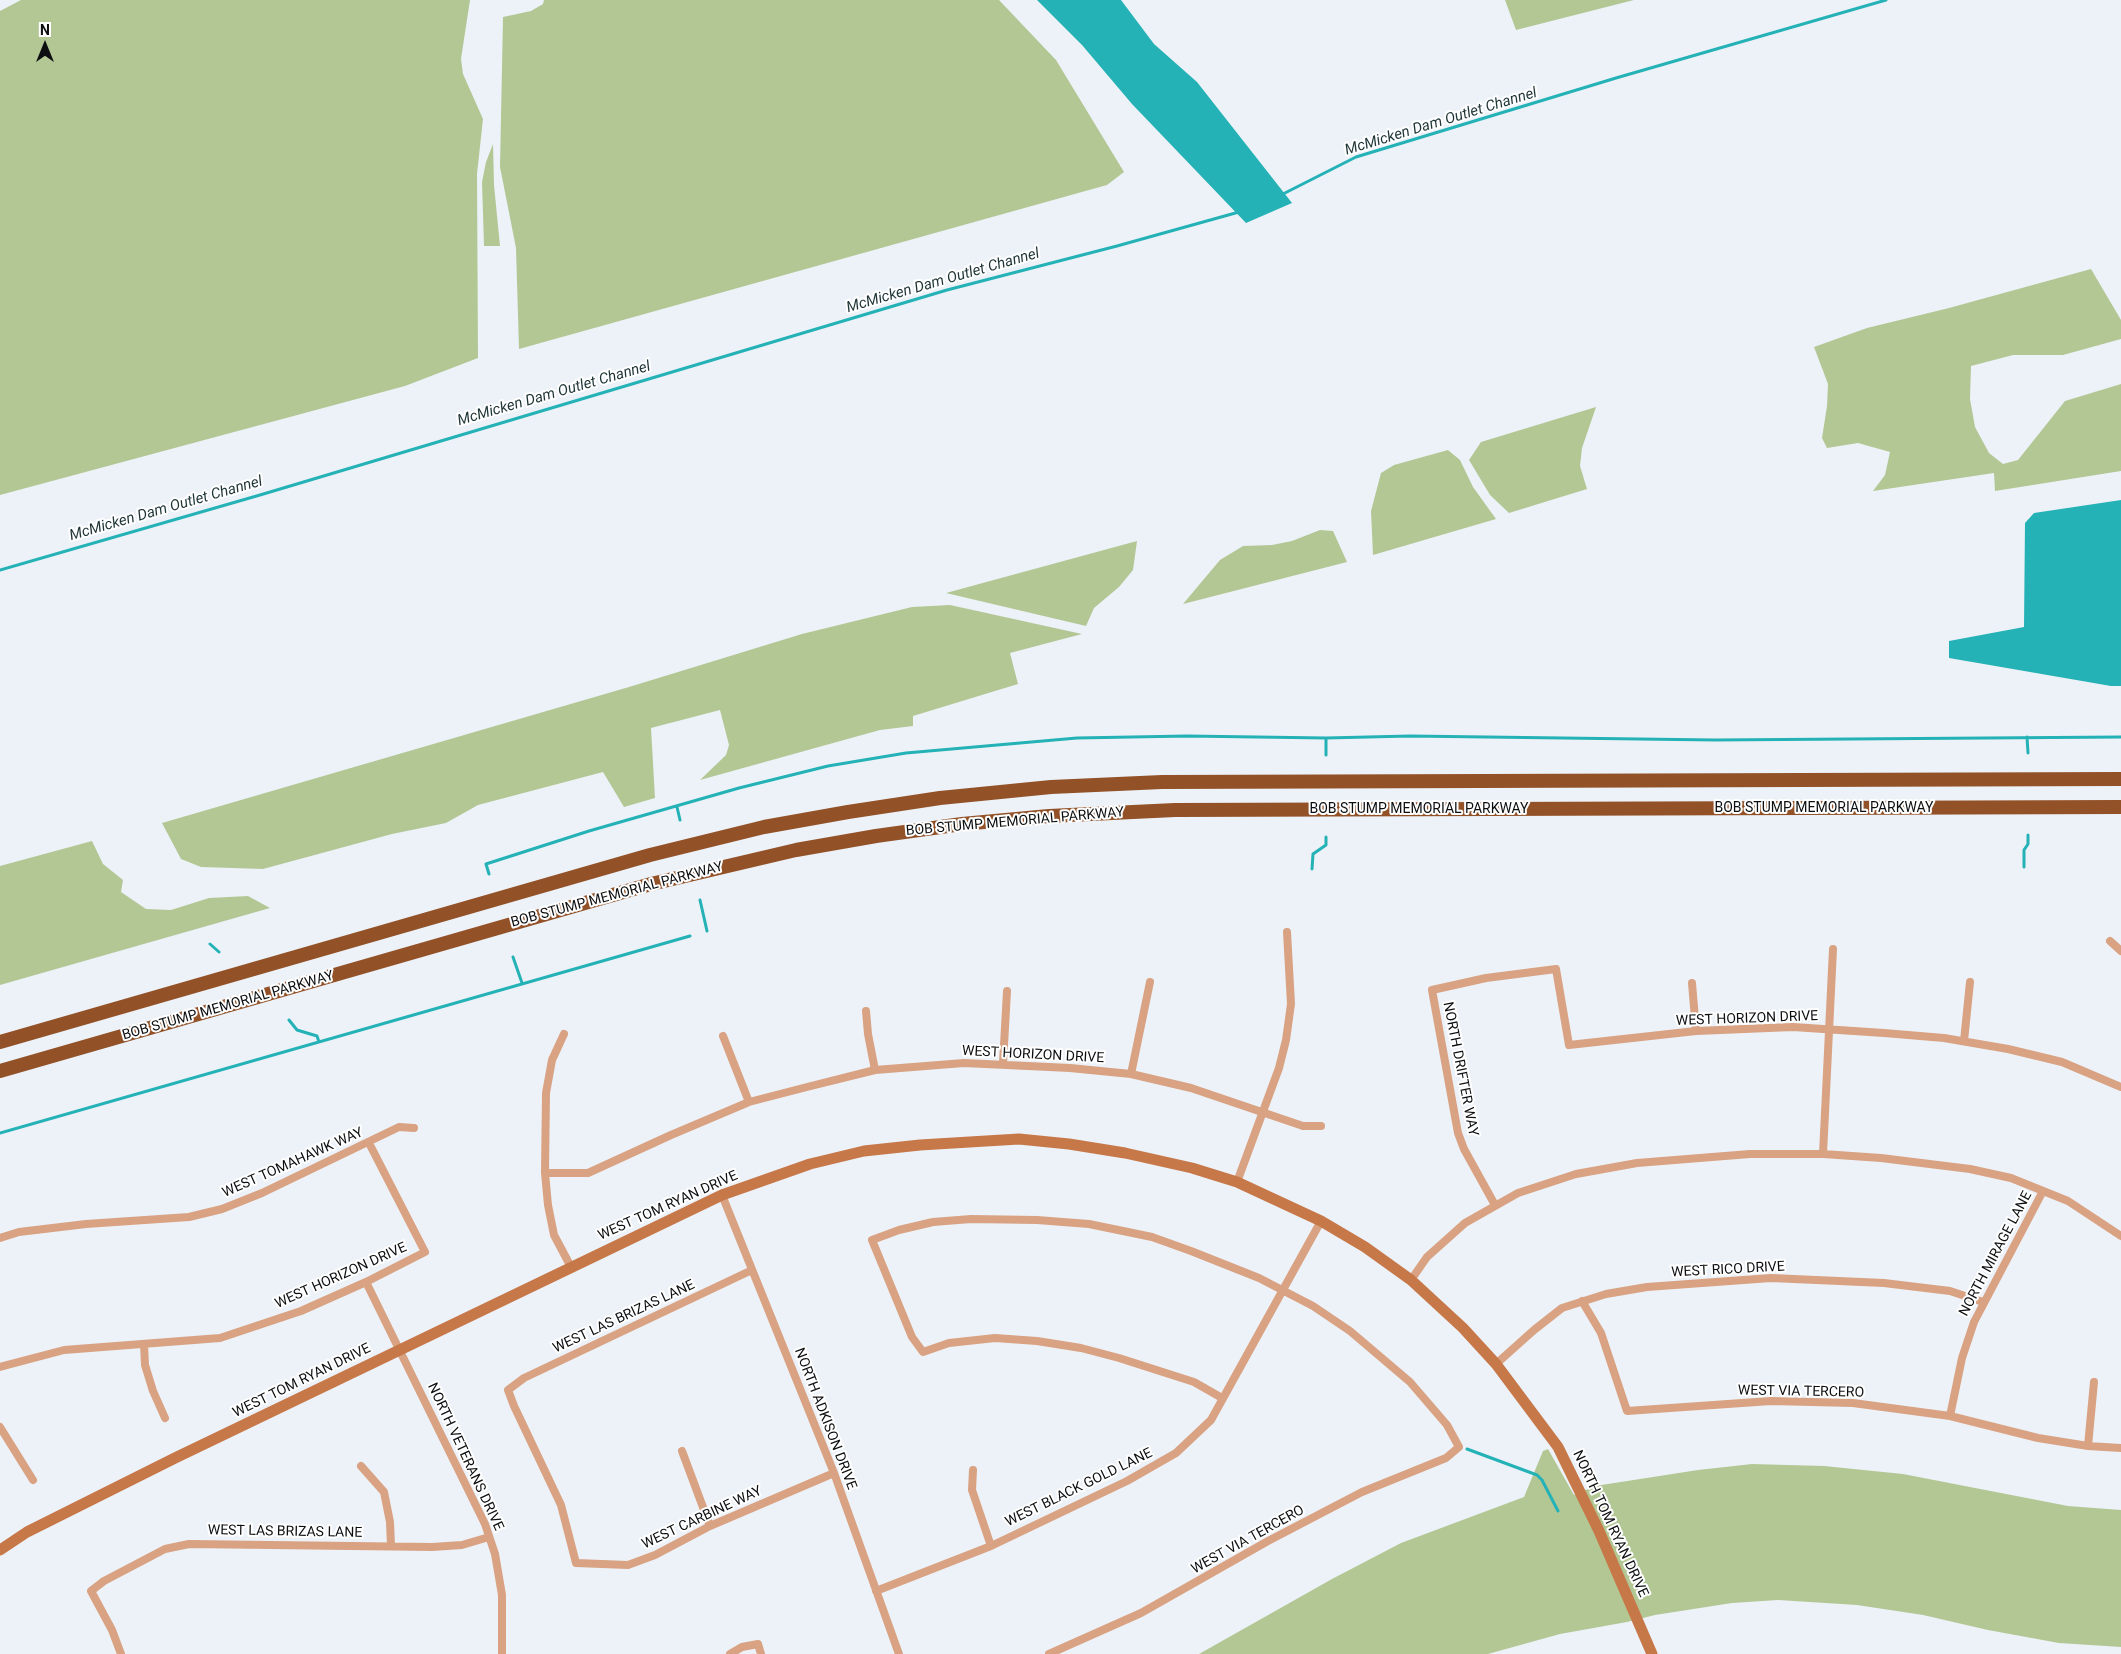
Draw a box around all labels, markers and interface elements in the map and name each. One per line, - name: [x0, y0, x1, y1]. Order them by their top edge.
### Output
- north arrow: [20, 20, 70, 70]
- text: N: [40, 22, 50, 38]
- water label: McMicken Dam Outlet Channel: [1343, 84, 1539, 160]
- water label: McMicken Dam Outlet Channel: [844, 245, 1042, 317]
- water label: McMicken Dam Outlet Channel: [455, 358, 653, 430]
- water label: McMicken Dam Outlet Channel: [67, 473, 265, 545]
- street label: BOB STUMP MEMORIAL PARKWAY: [1714, 800, 1934, 816]
- street label: BOB STUMP MEMORIAL PARKWAY: [1309, 801, 1529, 817]
- street label: BOB STUMP MEMORIAL PARKWAY: [905, 804, 1125, 840]
- street label: BOB STUMP MEMORIAL PARKWAY: [509, 859, 725, 931]
- street label: BOB STUMP MEMORIAL PARKWAY: [120, 968, 336, 1044]
- street label: NORTH DRIFTER WAY: [1439, 1000, 1481, 1138]
- street label: WEST HORIZON DRIVE: [1676, 1008, 1818, 1030]
- street label: WEST HORIZON DRIVE: [961, 1043, 1105, 1067]
- street label: WEST TOMAHAWK WAY: [220, 1124, 366, 1202]
- street label: WEST TOM RYAN DRIVE: [596, 1168, 740, 1244]
- street label: NORTH MIRAGE LANE: [1956, 1189, 2036, 1319]
- street label: WEST HORIZON DRIVE: [273, 1239, 409, 1313]
- street label: WEST RICO DRIVE: [1671, 1259, 1785, 1281]
- street label: WEST LAS BRIZAS LANE: [550, 1277, 698, 1357]
- street label: WEST TOM RYAN DRIVE: [230, 1340, 374, 1422]
- street label: NORTH ADKISON DRIVE: [790, 1346, 860, 1492]
- street label: NORTH VETERANS DRIVE: [423, 1381, 507, 1533]
- street label: WEST VIA TERCERO: [1738, 1382, 1864, 1402]
- street label: WEST BLACK GOLD LANE: [1003, 1445, 1155, 1531]
- street label: NORTH TOM RYAN DRIVE: [1569, 1448, 1651, 1600]
- street label: WEST CARBINE WAY: [639, 1483, 765, 1553]
- street label: WEST VIA TERCERO: [1189, 1502, 1307, 1578]
- street label: WEST LAS BRIZAS LANE: [208, 1522, 362, 1542]

